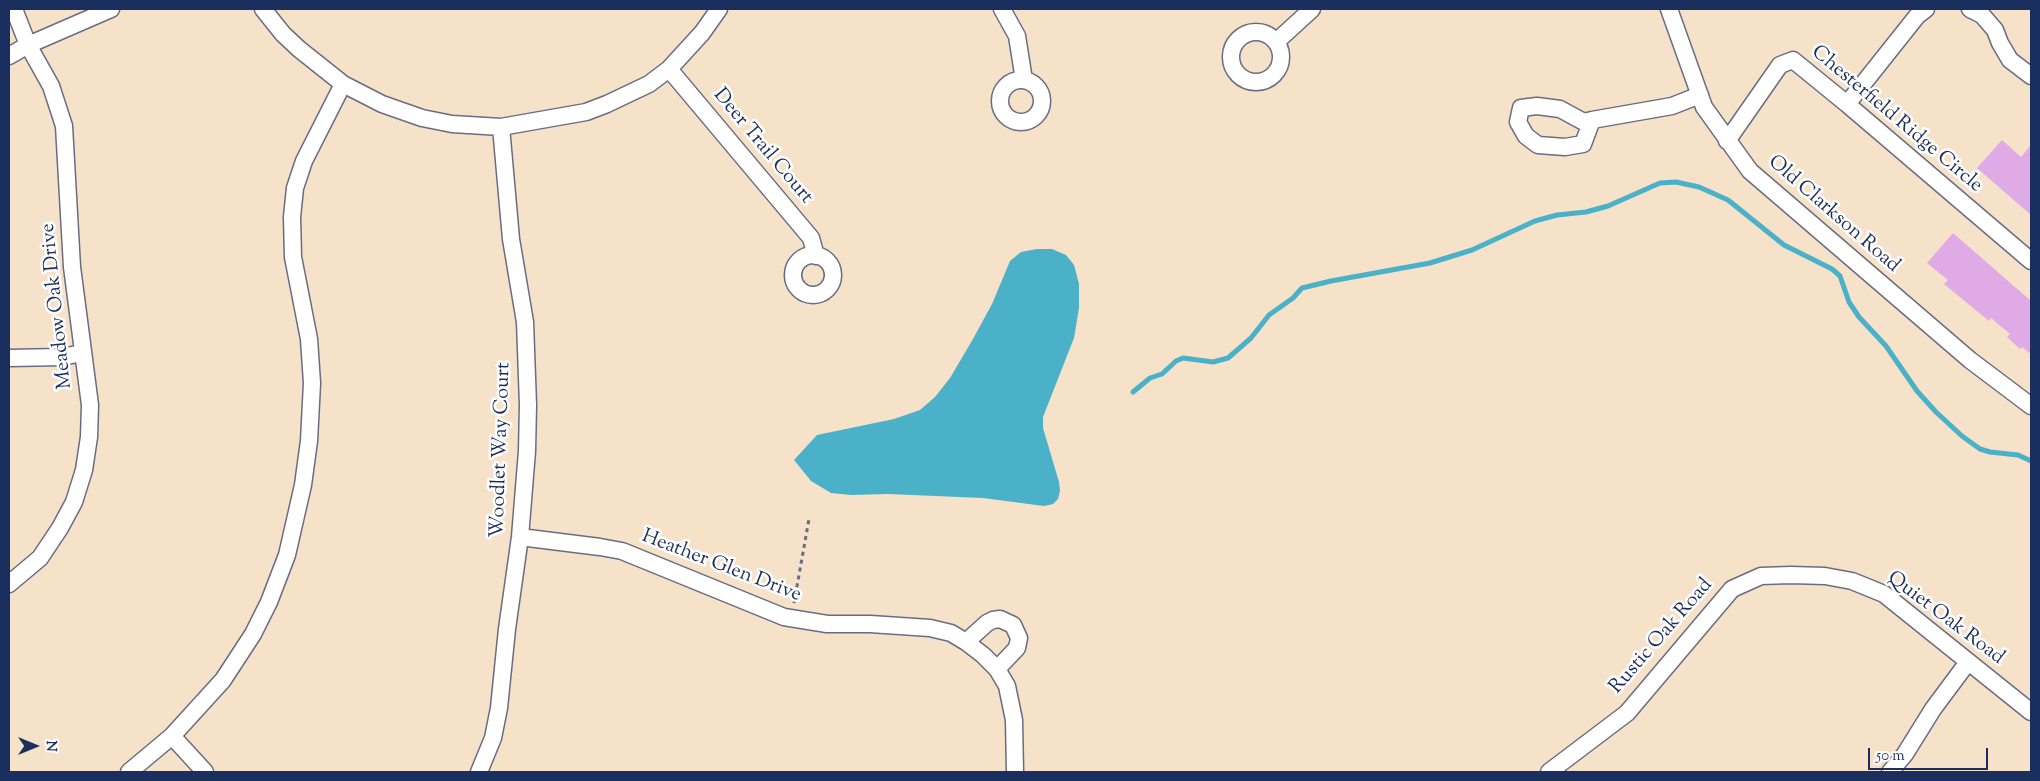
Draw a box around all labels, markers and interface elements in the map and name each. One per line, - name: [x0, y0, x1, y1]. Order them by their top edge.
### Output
- street label: Chesterfield Ridge Circle: [1805, 41, 1987, 199]
- street label: Deer Trail Court: [707, 84, 817, 210]
- street label: Old Clarkson Road: [1762, 151, 1904, 279]
- street label: Meadow Oak Drive: [37, 222, 79, 390]
- street label: Woodlet Way Court: [487, 362, 517, 538]
- street label: Heather Glen Drive: [638, 526, 804, 608]
- street label: Quiet Oak Road: [1882, 567, 2008, 671]
- street label: Rustic Oak Road: [1605, 574, 1719, 700]
- north arrow: [10, 721, 60, 771]
- scale bar: [1870, 738, 1990, 770]
- text: N: [40, 740, 60, 752]
- text: 50 m: [1876, 746, 1905, 767]

